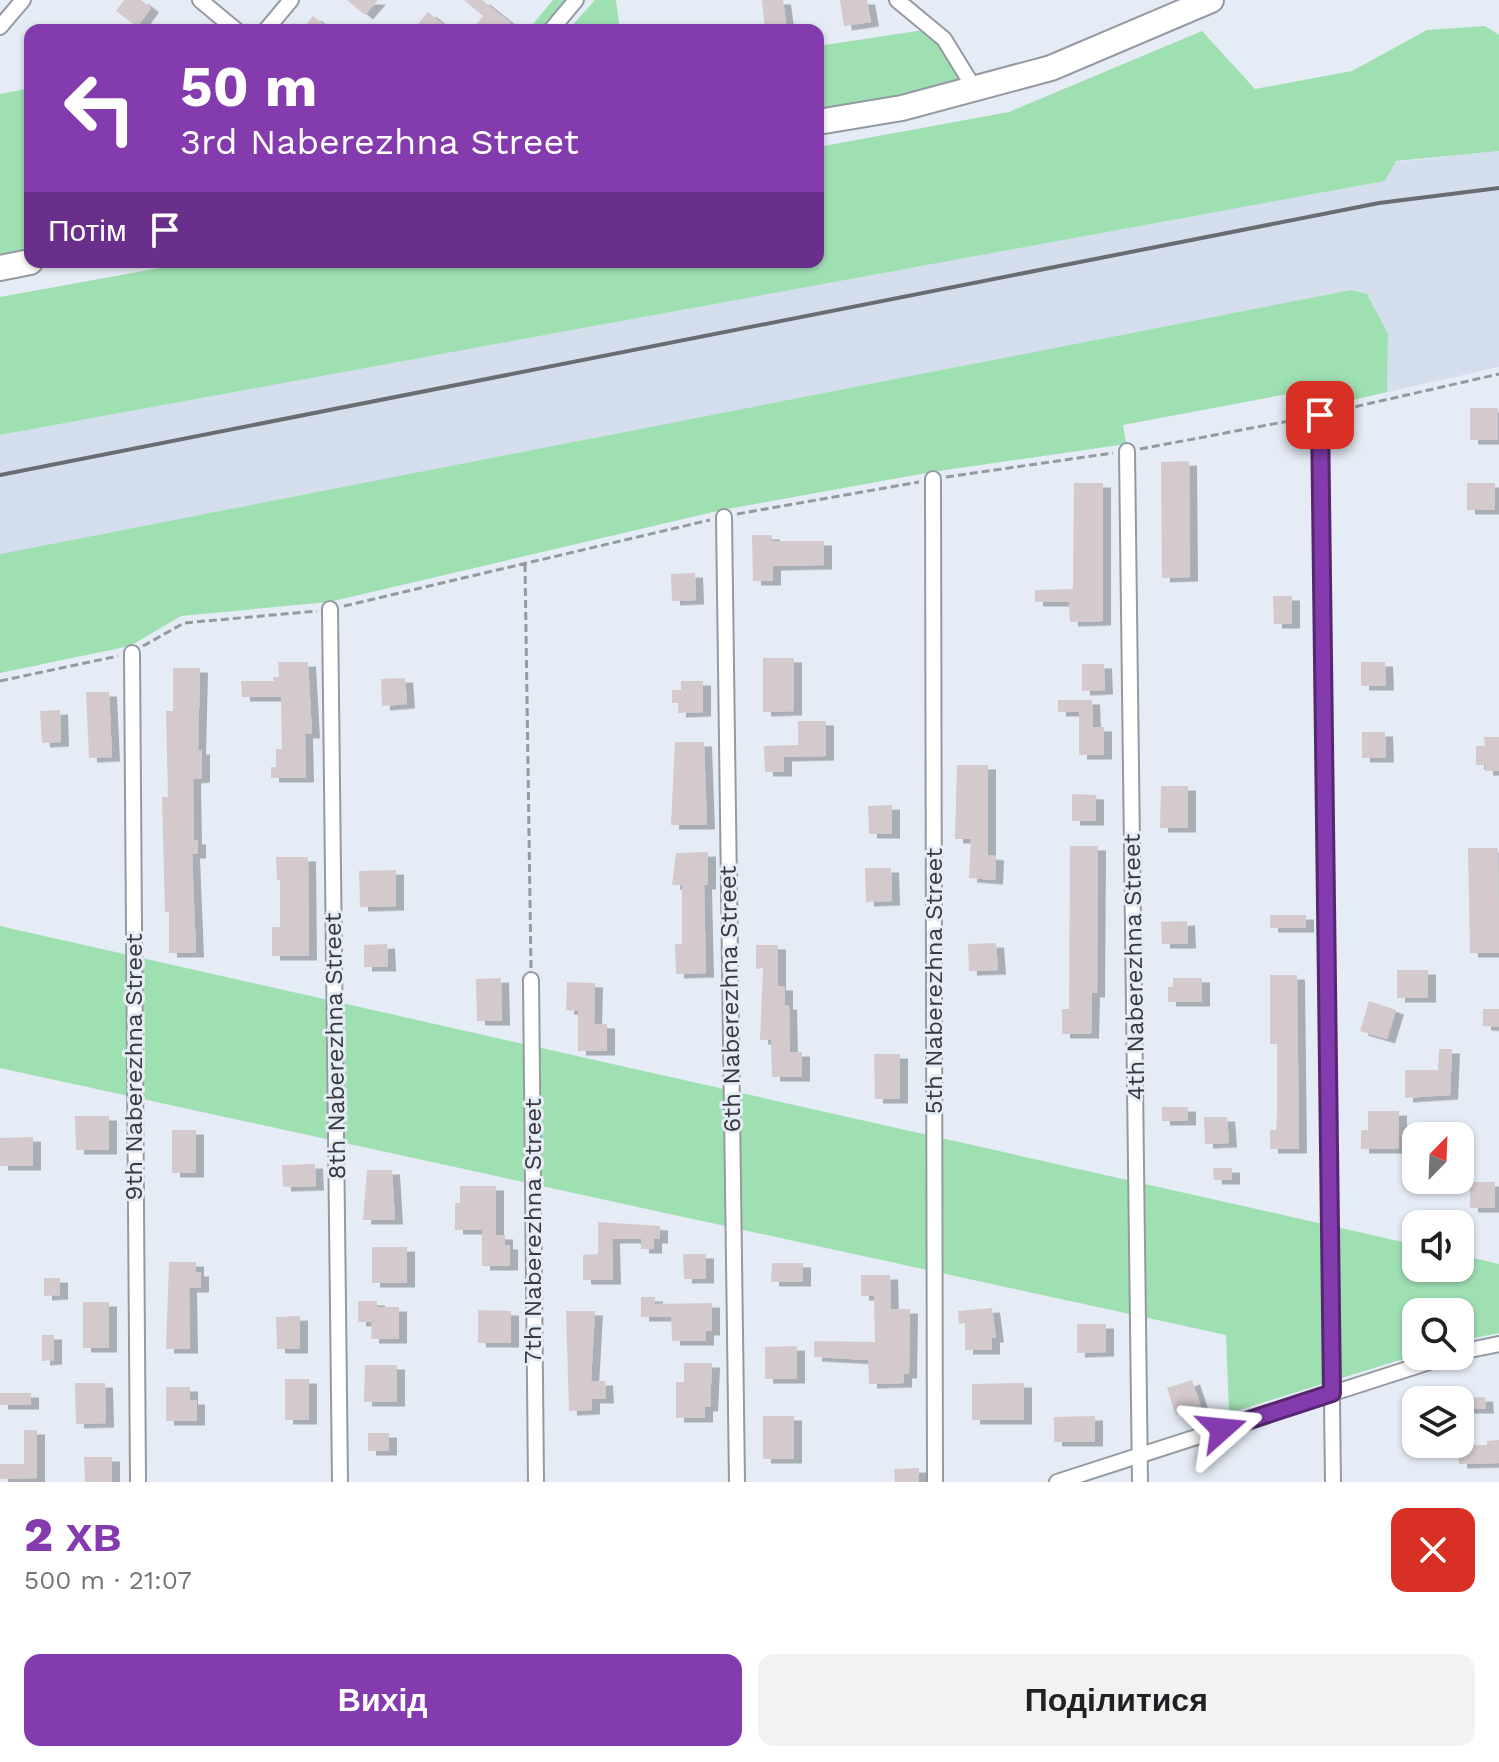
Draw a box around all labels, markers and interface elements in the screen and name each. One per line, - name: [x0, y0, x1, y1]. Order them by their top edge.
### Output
- text: 50 m: [180, 54, 317, 120]
- icon: left: [48, 56, 152, 160]
- text: 3rd Naberezhna Street: [180, 121, 579, 163]
- icon: arrive: [143, 208, 187, 252]
- text: Потім: [48, 213, 127, 248]
- pin: [1286, 381, 1354, 449]
- icon: arrive: [1298, 393, 1342, 437]
- street label: 4th Naberezhna Street: [1118, 833, 1150, 1101]
- street label: 5th Naberezhna Street: [920, 848, 948, 1114]
- street label: 6th Naberezhna Street: [714, 865, 746, 1133]
- street label: 8th Naberezhna Street: [319, 912, 351, 1180]
- street label: 9th Naberezhna Street: [120, 933, 148, 1201]
- street label: 7th Naberezhna Street: [519, 1098, 547, 1364]
- north arrow: [1402, 1122, 1474, 1194]
- map controls: [1402, 1122, 1474, 1458]
- button: sound: [1402, 1210, 1474, 1282]
- button: search: [1402, 1298, 1474, 1370]
- button: layers: [1402, 1386, 1474, 1458]
- position arrow: [1180, 1387, 1264, 1471]
- text: 2 хв: [24, 1506, 122, 1563]
- button: close: [1391, 1508, 1475, 1592]
- text: 500 m · 21:07: [24, 1565, 192, 1595]
- button: Вихід: [24, 1654, 742, 1746]
- button: Поділитися: [758, 1654, 1475, 1746]

